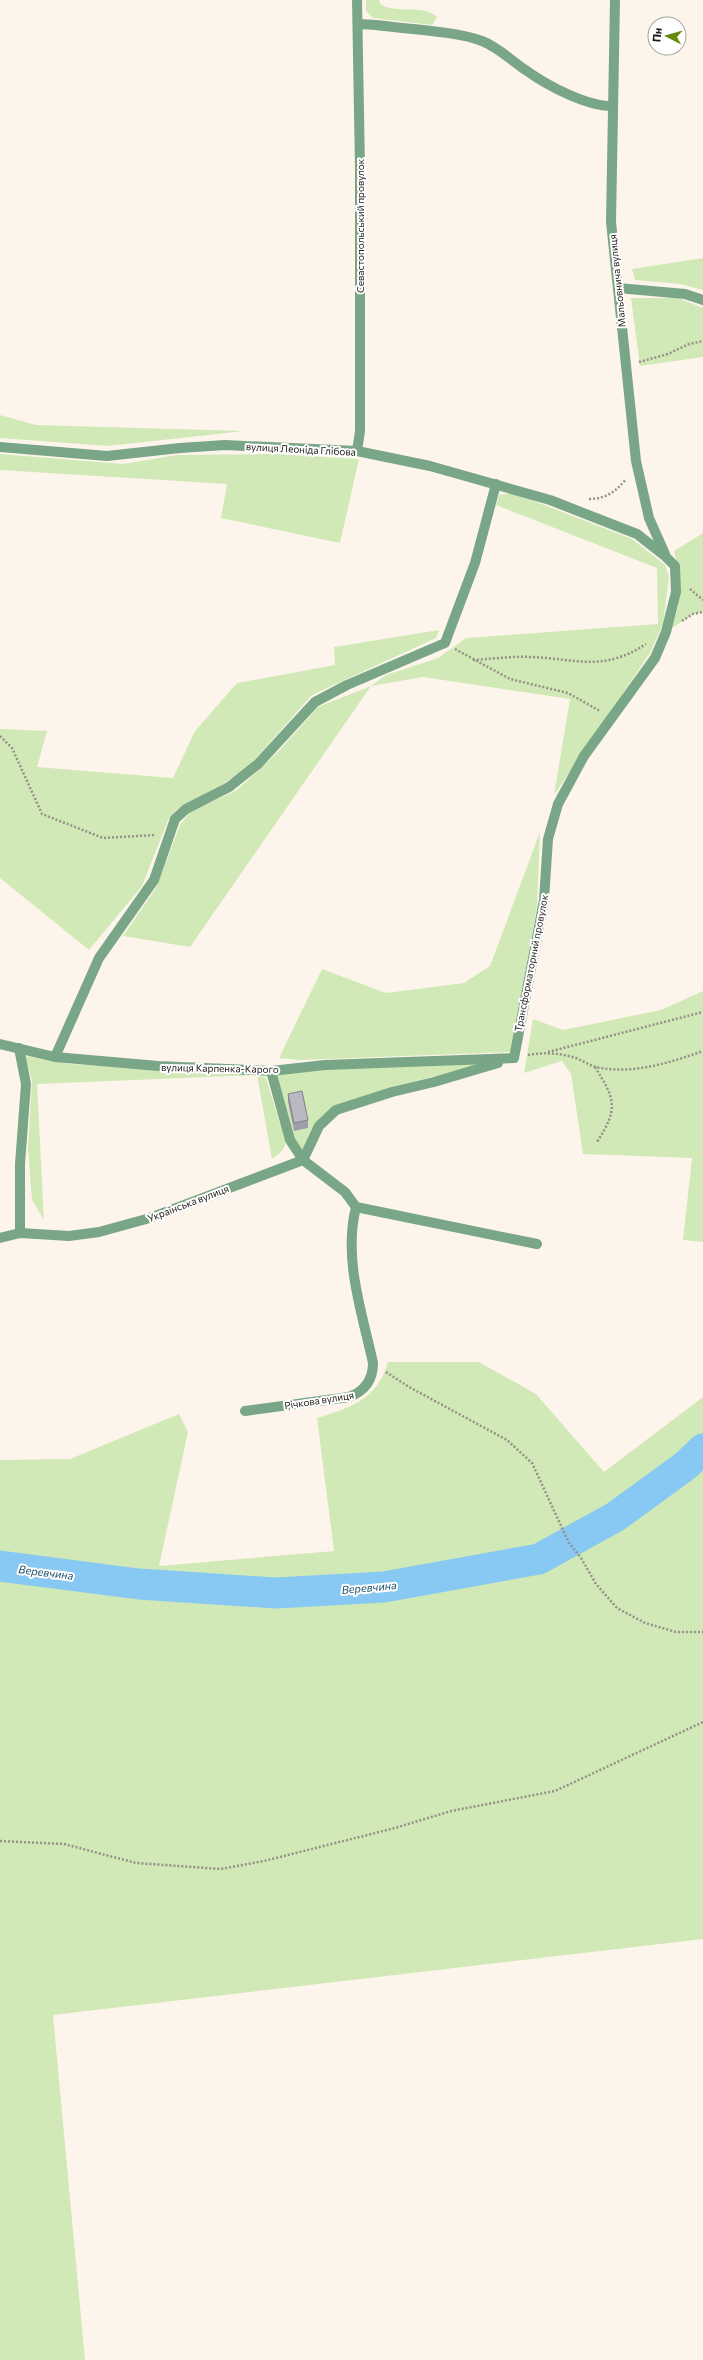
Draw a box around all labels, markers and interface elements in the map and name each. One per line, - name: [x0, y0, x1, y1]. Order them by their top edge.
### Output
- north arrow: [647, 16, 687, 56]
- text: Пн: [649, 27, 664, 43]
- street label: Севастопольський провулок: [354, 158, 366, 293]
- street label: Мальовнича вулиця: [606, 234, 628, 328]
- street label: вулиця Леоніда Глібова: [246, 440, 356, 458]
- street label: Трансформаторний провулок: [512, 893, 550, 1033]
- street label: вулиця Карпенка-Карого: [161, 1061, 279, 1075]
- street label: Українська вулиця: [146, 1182, 230, 1224]
- street label: Річкова вулиця: [283, 1389, 355, 1411]
- water label: Веревчина: [18, 1562, 74, 1582]
- water label: Веревчина: [341, 1578, 397, 1596]

